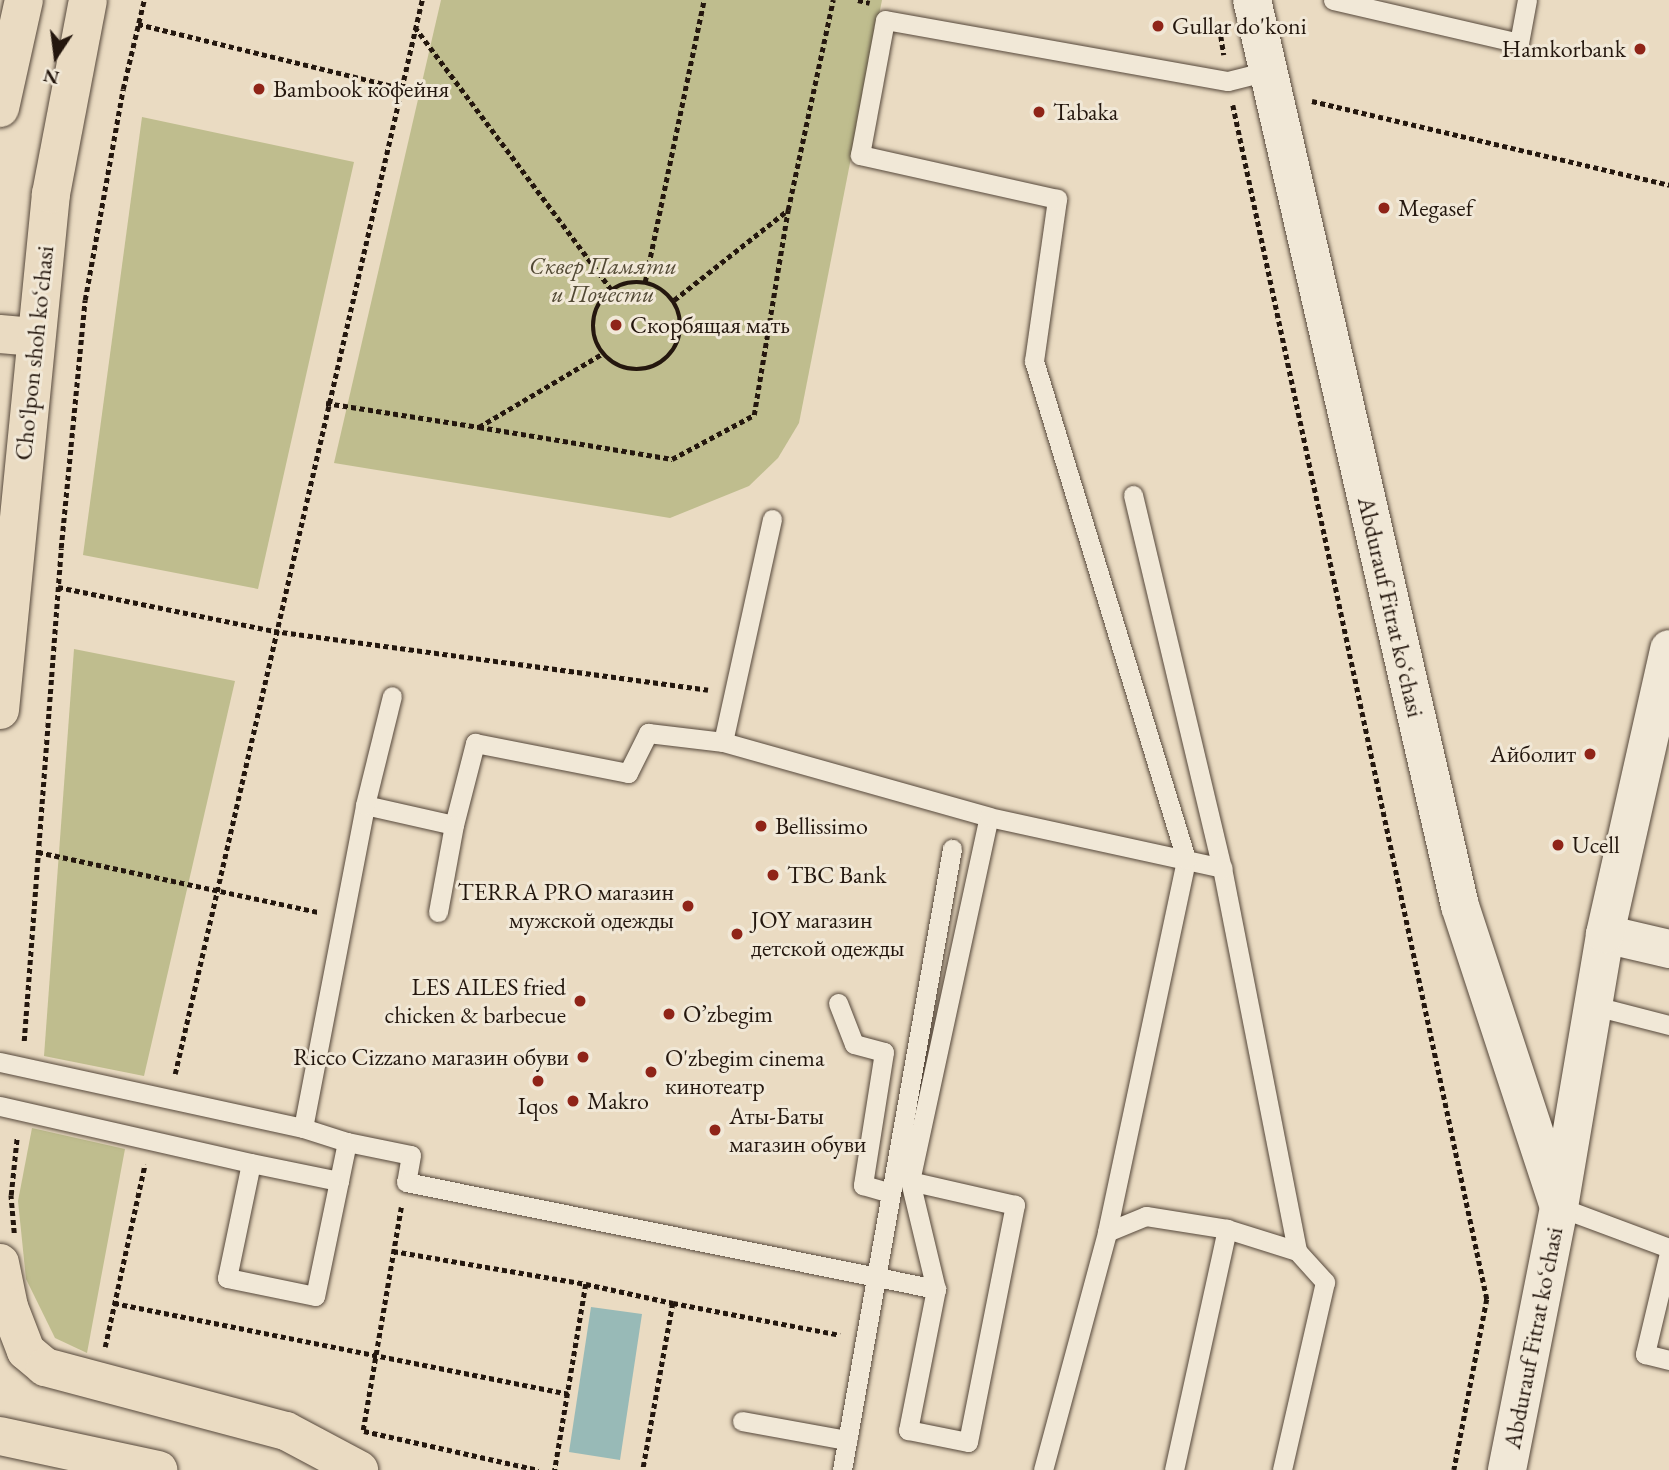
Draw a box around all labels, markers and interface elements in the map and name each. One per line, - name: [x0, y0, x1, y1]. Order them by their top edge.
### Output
- place label: Gullar do'koni: [1172, 12, 1307, 40]
- marker: Gullar do'koni: [1150, 18, 1166, 34]
- north arrow: [21, 21, 91, 91]
- place label: Hamkorbank: [1502, 35, 1626, 63]
- marker: Hamkorbank: [1632, 41, 1648, 57]
- text: N: [41, 63, 61, 91]
- place label: Bambook кофейня: [273, 75, 449, 103]
- marker: Bambook кофейня: [251, 81, 267, 97]
- place label: Tabaka: [1053, 98, 1118, 126]
- marker: Tabaka: [1031, 104, 1047, 120]
- place label: Megasef: [1398, 194, 1473, 222]
- marker: Megasef: [1376, 200, 1392, 216]
- street label: Choʻlpon shoh koʻchasi: [8, 244, 60, 462]
- park label: Сквер Памяти и Почести: [529, 252, 677, 308]
- place label: Скорбящая мать: [630, 311, 790, 339]
- marker: Скорбящая мать: [608, 317, 624, 333]
- street label: Abdurauf Fitrat koʻchasi: [1352, 494, 1430, 720]
- place label: Айболит: [1490, 740, 1576, 768]
- marker: Айболит: [1582, 746, 1598, 762]
- place label: Bellissimo: [775, 812, 868, 840]
- marker: Bellissimo: [753, 818, 769, 834]
- place label: Ucell: [1572, 831, 1620, 859]
- marker: Ucell: [1550, 837, 1566, 853]
- place label: TBC Bank: [787, 861, 887, 889]
- marker: TBC Bank: [765, 867, 781, 883]
- place label: TERRA PRO магазин мужской одежды: [458, 878, 674, 934]
- marker: TERRA PRO магазин мужской одежды: [680, 898, 696, 914]
- place label: JOY магазин детской одежды: [751, 906, 904, 962]
- marker: JOY магазин детской одежды: [729, 926, 745, 942]
- place label: LES AILES fried chicken & barbecue: [384, 973, 566, 1029]
- marker: LES AILES fried chicken & barbecue: [572, 993, 588, 1009]
- place label: O’zbegim: [683, 1000, 773, 1028]
- marker: O’zbegim: [661, 1006, 677, 1022]
- place label: Ricco Cizzano магазин обуви: [293, 1043, 569, 1071]
- place label: O'zbegim cinema кинотеатр: [665, 1044, 825, 1100]
- marker: Ricco Cizzano магазин обуви: [575, 1049, 591, 1065]
- marker: O'zbegim cinema кинотеатр: [643, 1064, 659, 1080]
- marker: Iqos: [530, 1073, 546, 1089]
- place label: Makro: [587, 1087, 649, 1115]
- place label: Iqos: [518, 1092, 558, 1120]
- marker: Makro: [565, 1093, 581, 1109]
- place label: Аты-Баты магазин обуви: [729, 1102, 867, 1158]
- marker: Аты-Баты магазин обуви: [707, 1122, 723, 1138]
- street label: Abdurauf Fitrat koʻchasi: [1497, 1225, 1569, 1451]

